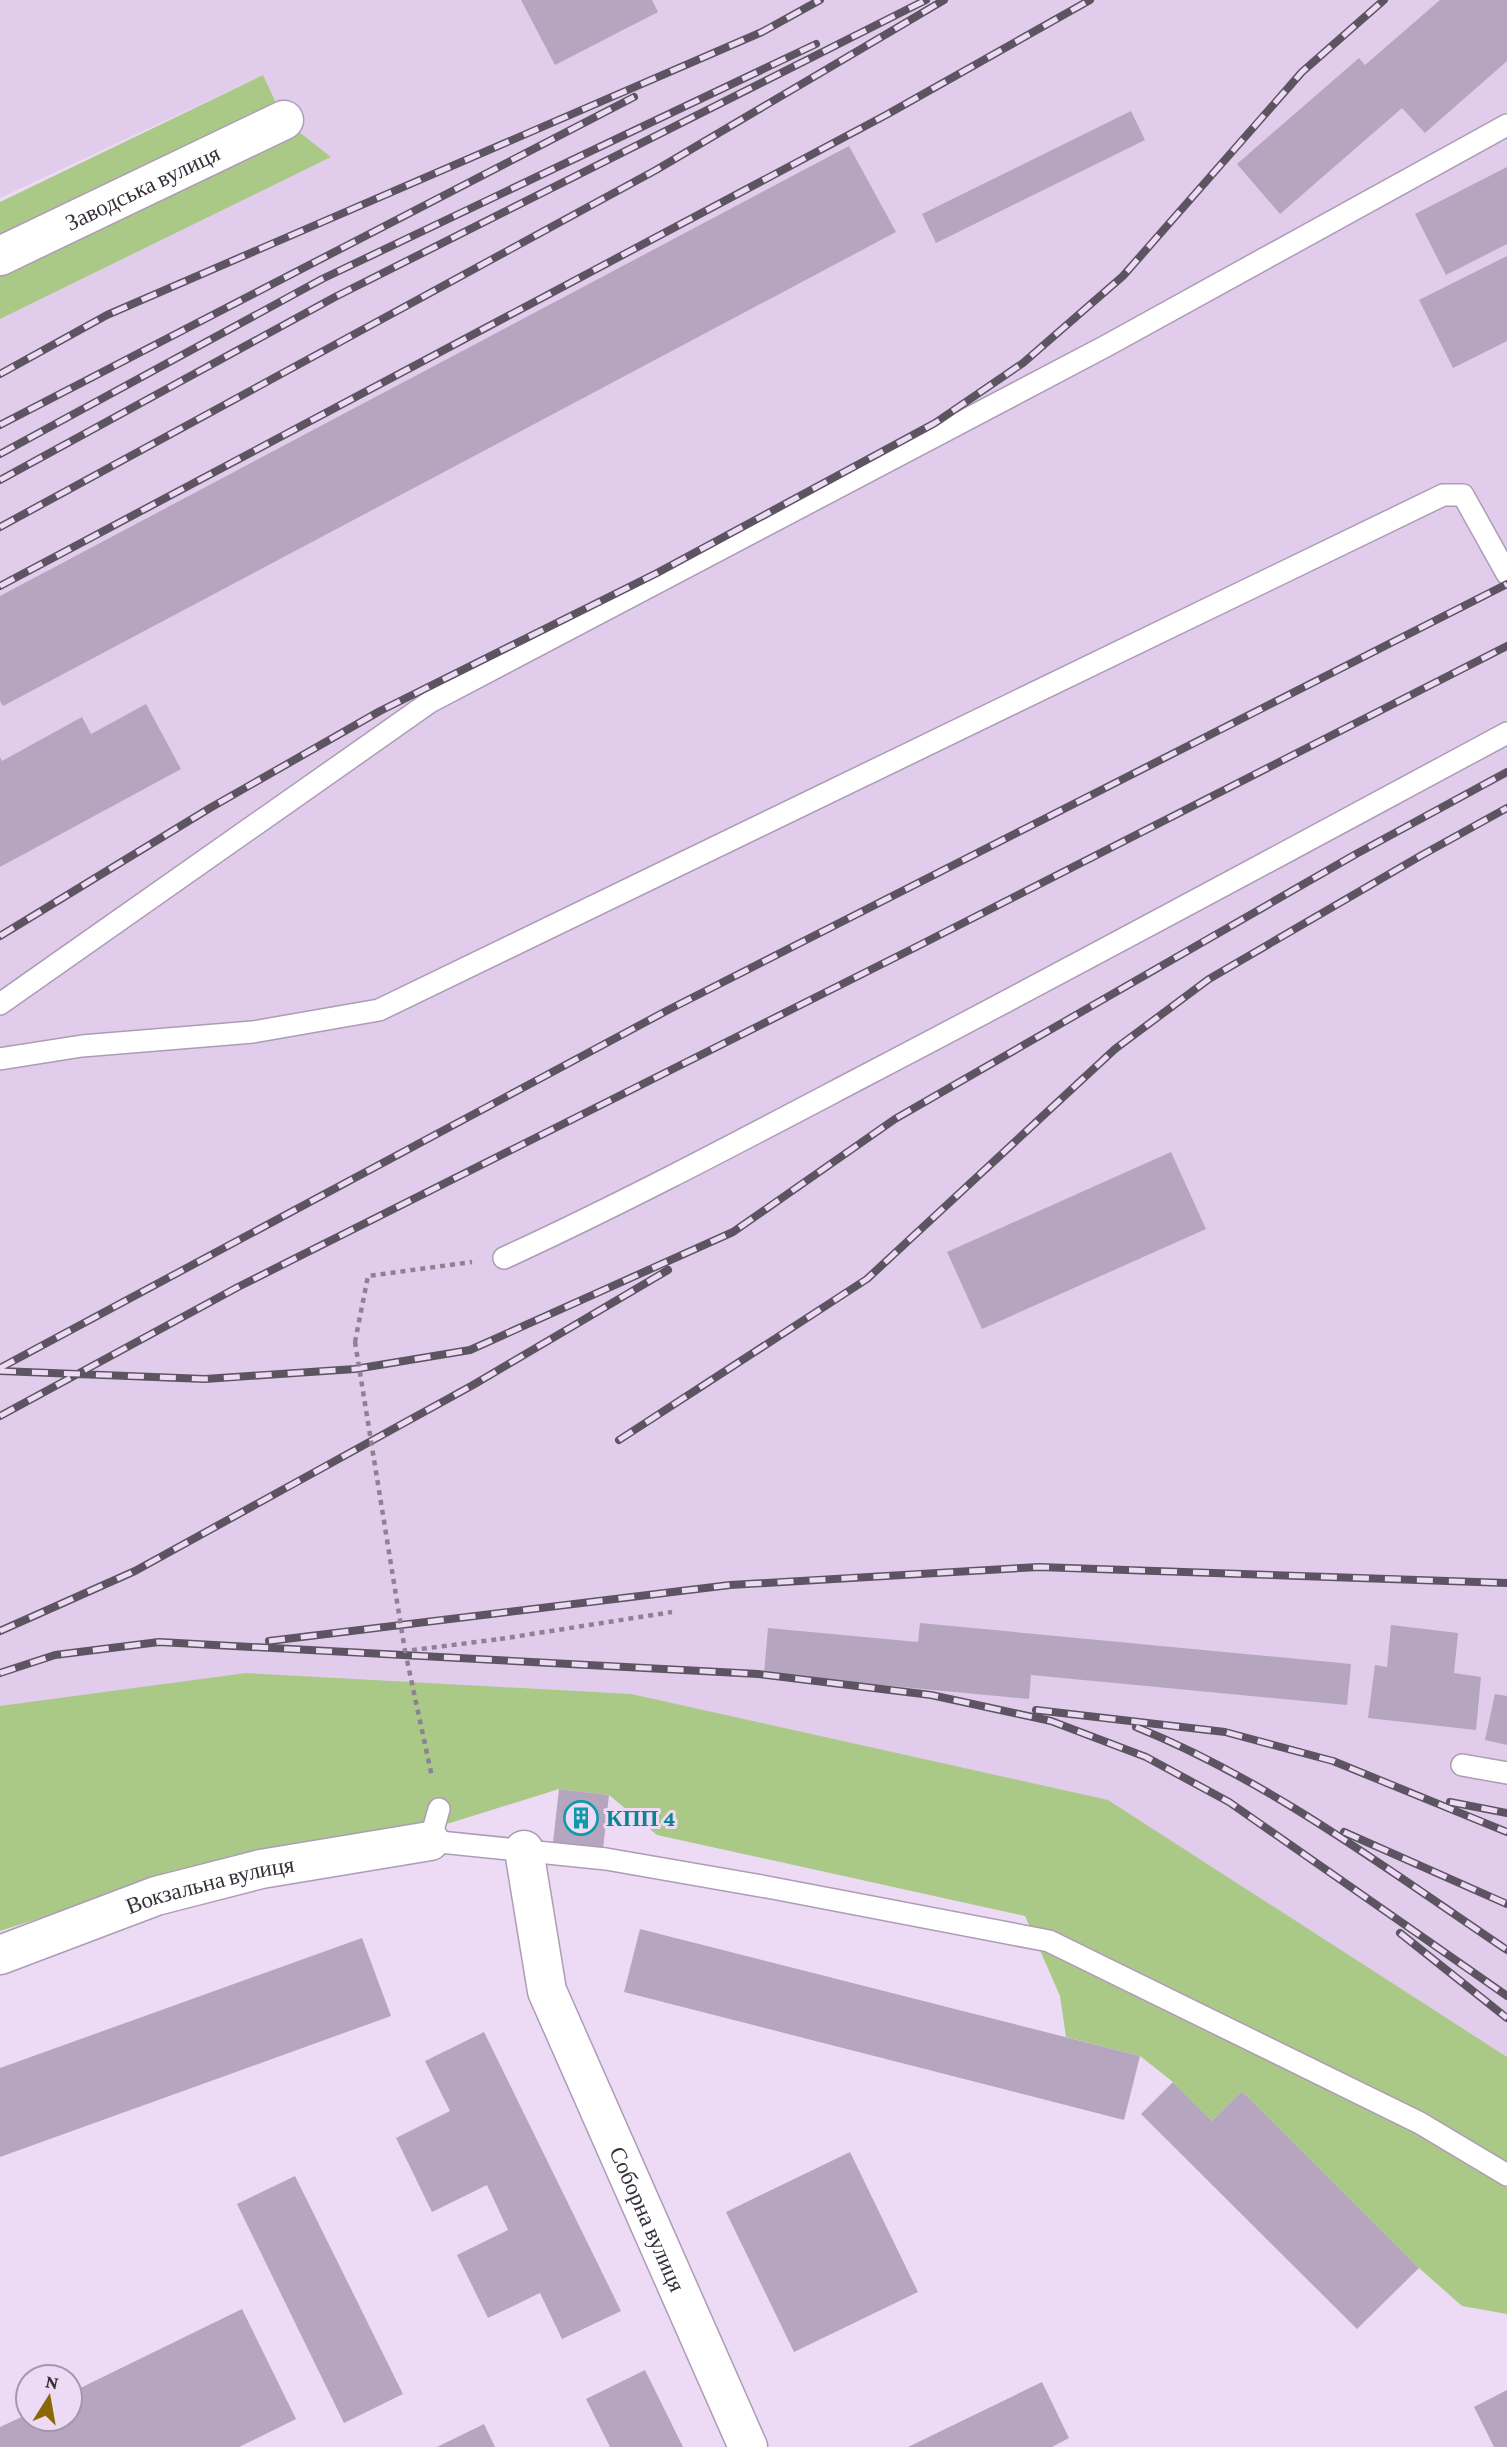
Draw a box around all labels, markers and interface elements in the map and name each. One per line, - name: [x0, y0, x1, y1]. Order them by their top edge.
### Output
- street label: Заводська вулиця: [61, 140, 224, 236]
- building icon: КПП 4: [562, 1799, 600, 1837]
- place label: КПП 4: [606, 1805, 675, 1831]
- street label: Вокзальна вулиця: [122, 1851, 297, 1919]
- street label: Соборна вулиця: [604, 2143, 691, 2296]
- north arrow: [14, 2363, 84, 2433]
- text: N: [44, 2370, 61, 2393]

